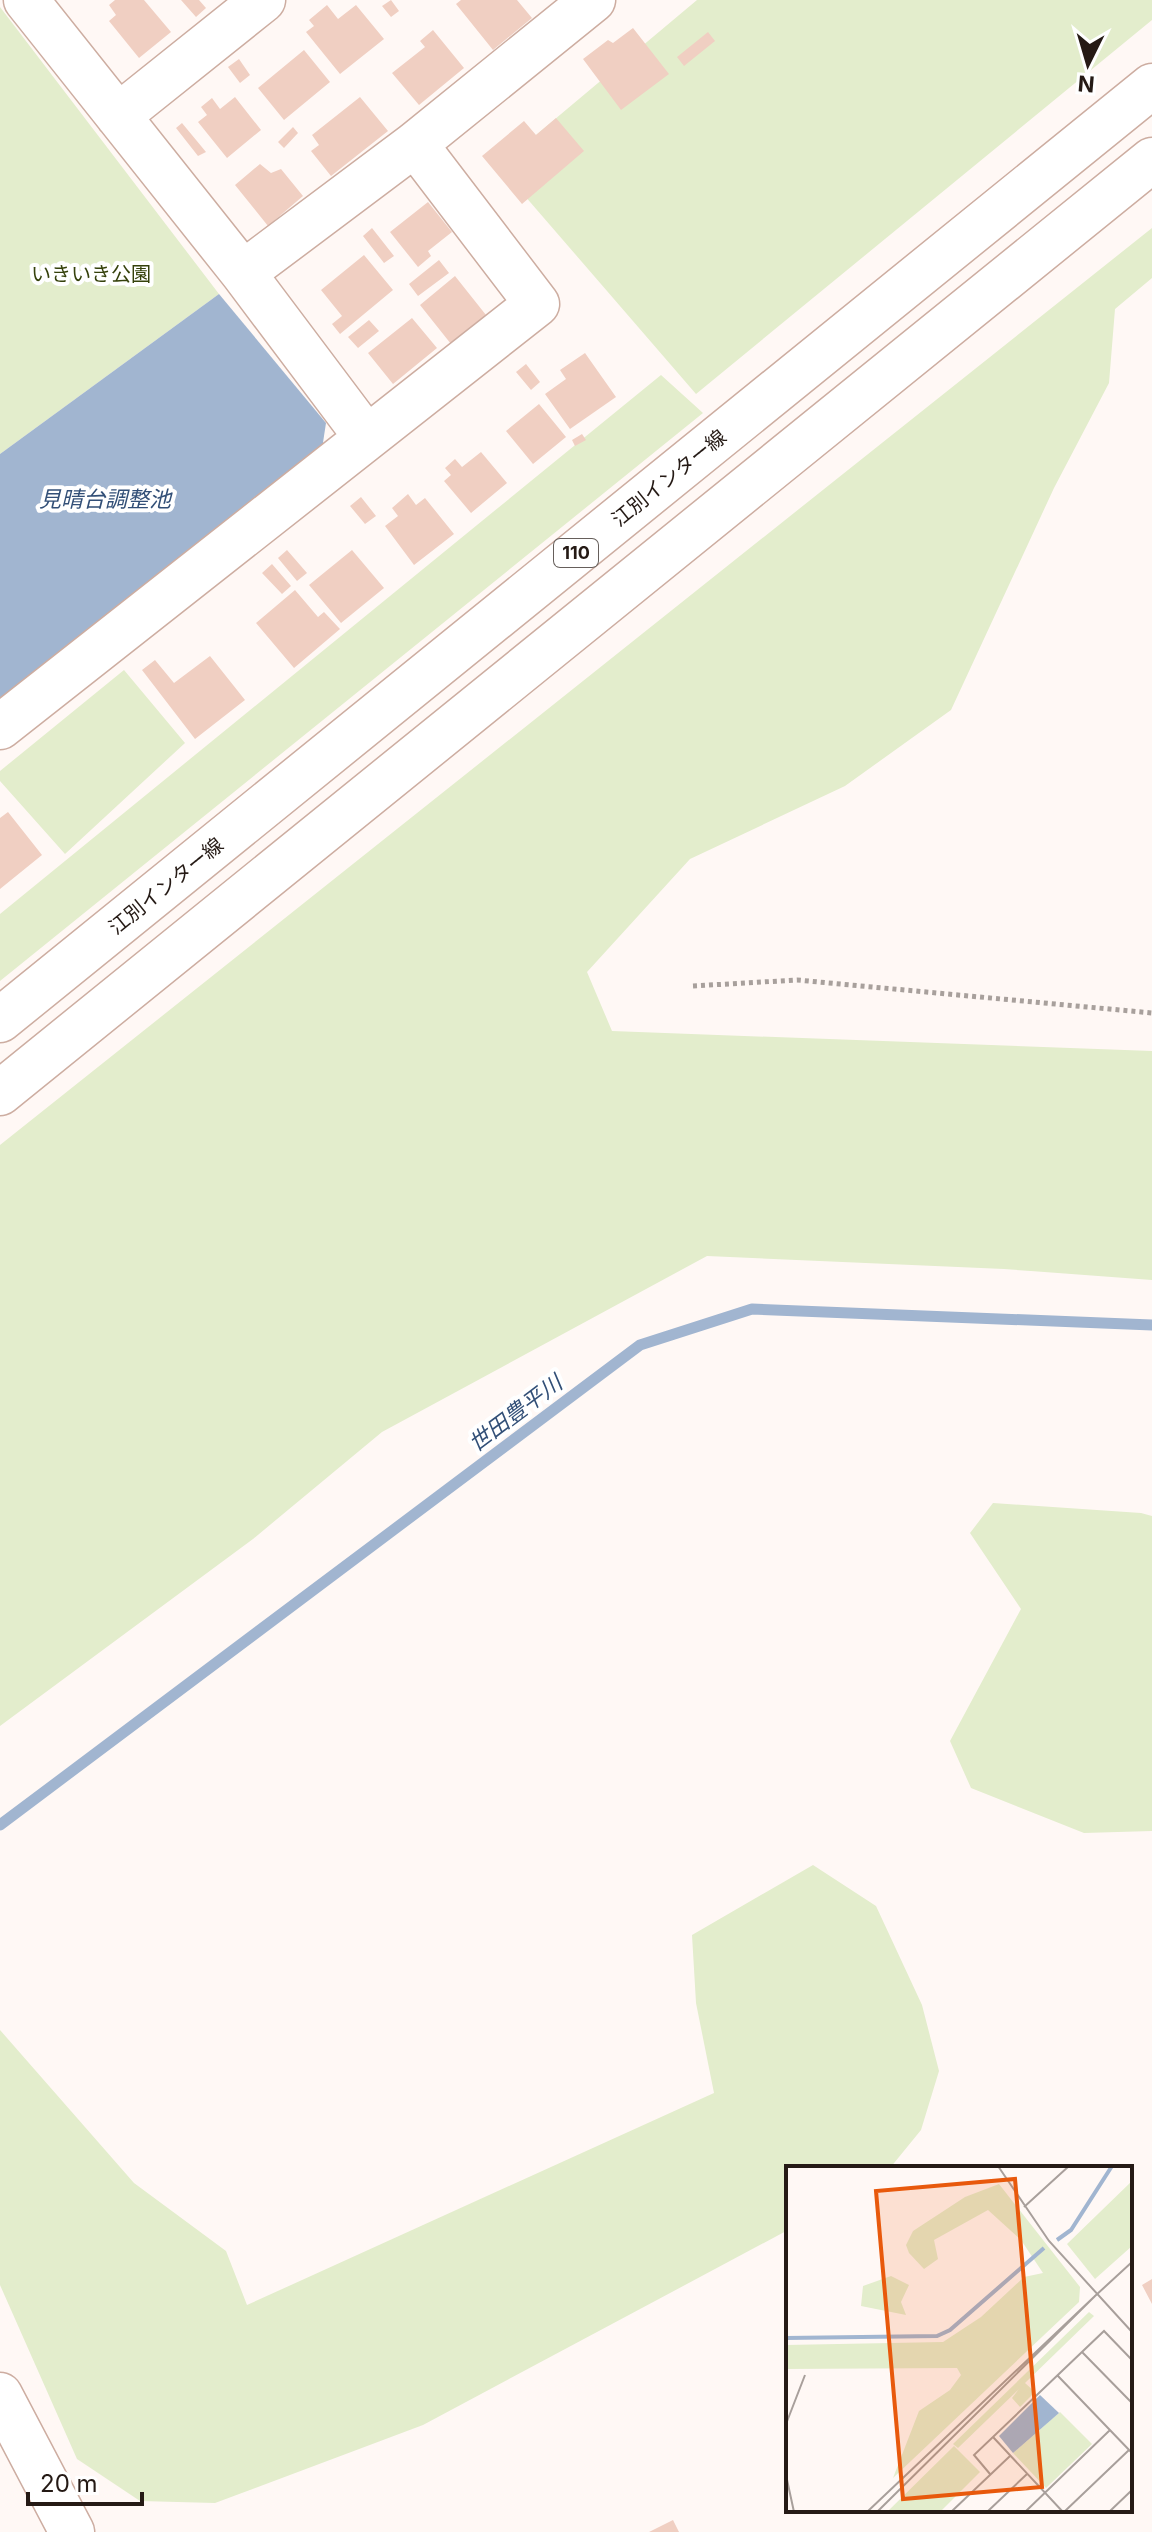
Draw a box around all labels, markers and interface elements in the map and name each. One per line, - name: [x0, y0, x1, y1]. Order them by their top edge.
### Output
- north arrow: [1048, 24, 1128, 104]
- text: N: [1077, 70, 1096, 98]
- park label: いきいき公園: [31, 262, 151, 286]
- street label: 江別インター線: [607, 425, 731, 531]
- water label: 見晴台調整池: [39, 486, 173, 512]
- road number: 110: [554, 539, 598, 567]
- street label: 江別インター線: [104, 833, 228, 939]
- water label: 世田豊平川: [463, 1368, 568, 1456]
- inset map: [786, 2166, 1132, 2512]
- scale bar: [28, 2456, 142, 2506]
- text: 20 m: [40, 2469, 98, 2498]

